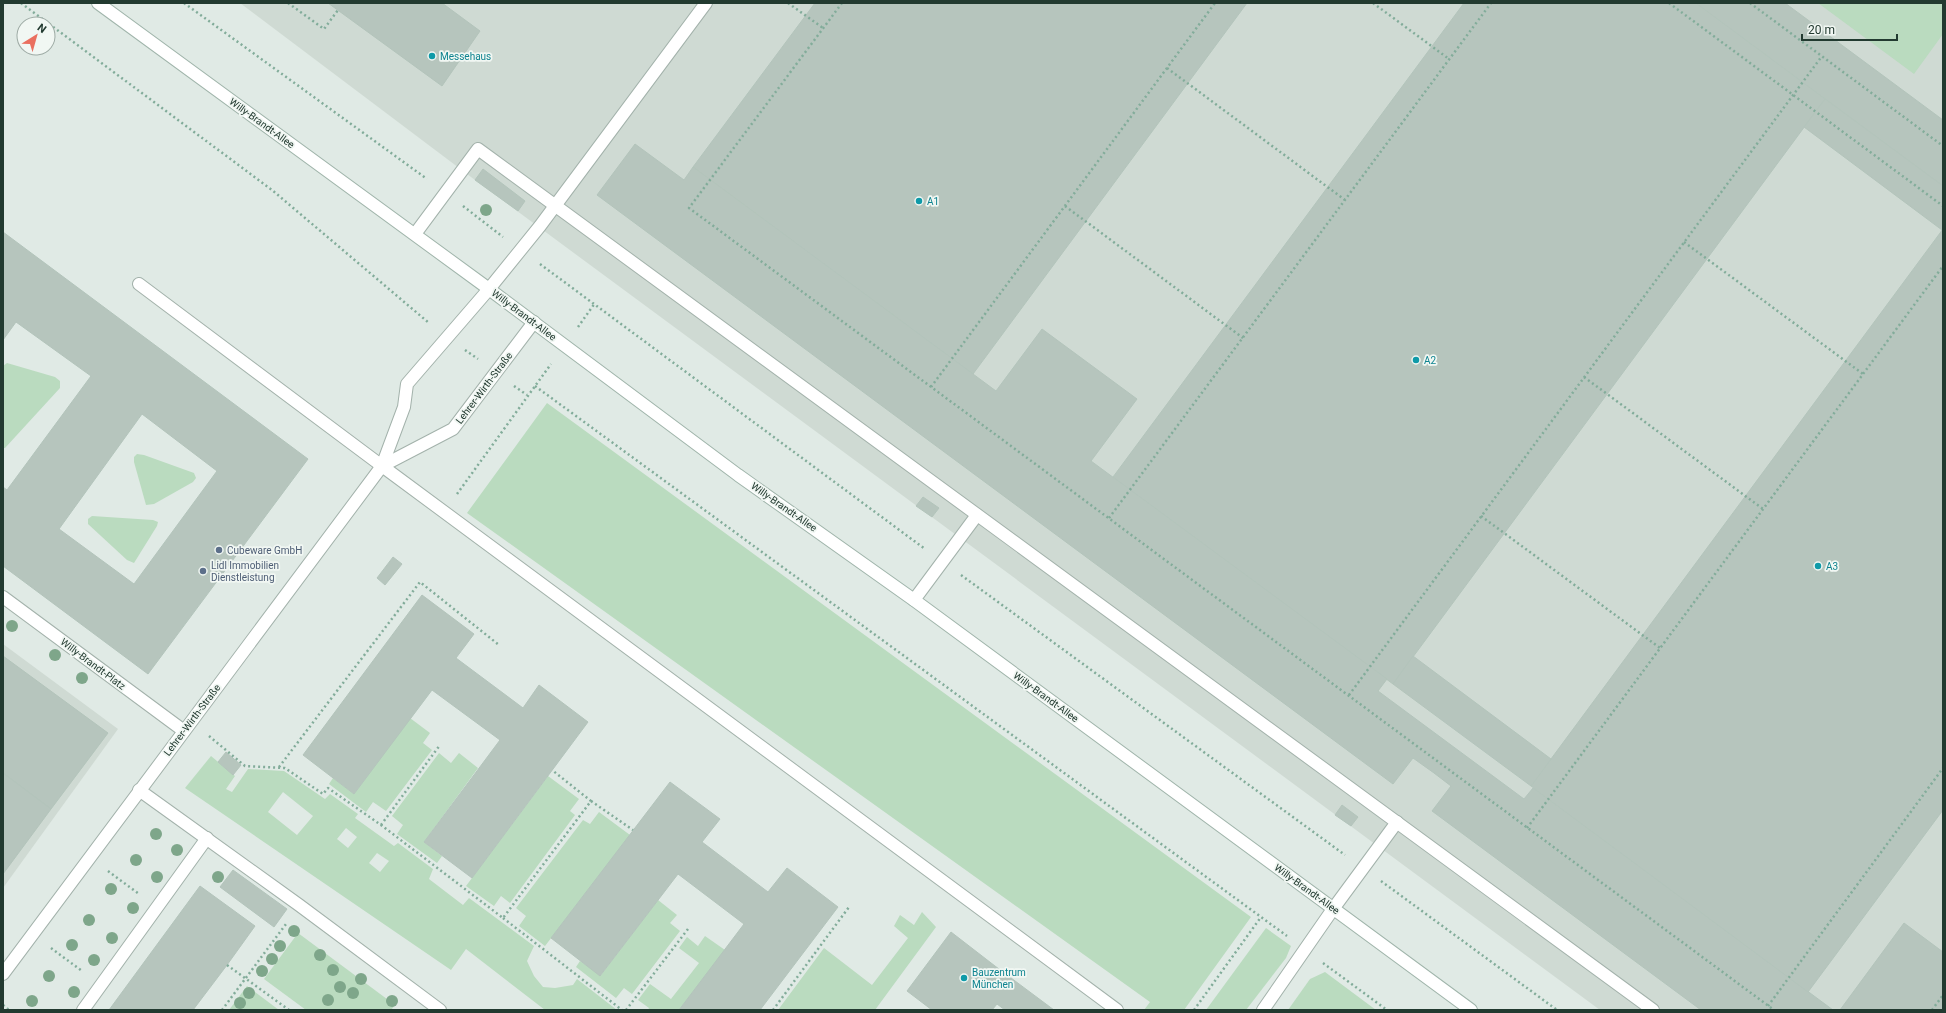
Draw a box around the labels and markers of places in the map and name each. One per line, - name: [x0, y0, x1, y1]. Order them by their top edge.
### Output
- marker: Messehaus: [427, 51, 437, 61]
- place label: Messehaus: [440, 51, 491, 62]
- marker: A1: [914, 196, 924, 206]
- place label: A1: [927, 196, 939, 207]
- marker: A2: [1411, 355, 1421, 365]
- place label: A2: [1424, 355, 1437, 366]
- marker: Cubeware GmbH: [214, 545, 224, 555]
- place label: Cubeware GmbH: [227, 545, 302, 556]
- place label: Lidl Immobilien Dienstleistung: [211, 560, 279, 583]
- marker: A3: [1813, 561, 1823, 571]
- place label: A3: [1826, 561, 1838, 572]
- marker: Lidl Immobilien Dienstleistung: [198, 566, 208, 576]
- place label: Bauzentrum München: [972, 967, 1026, 990]
- marker: Bauzentrum München: [959, 973, 969, 983]

